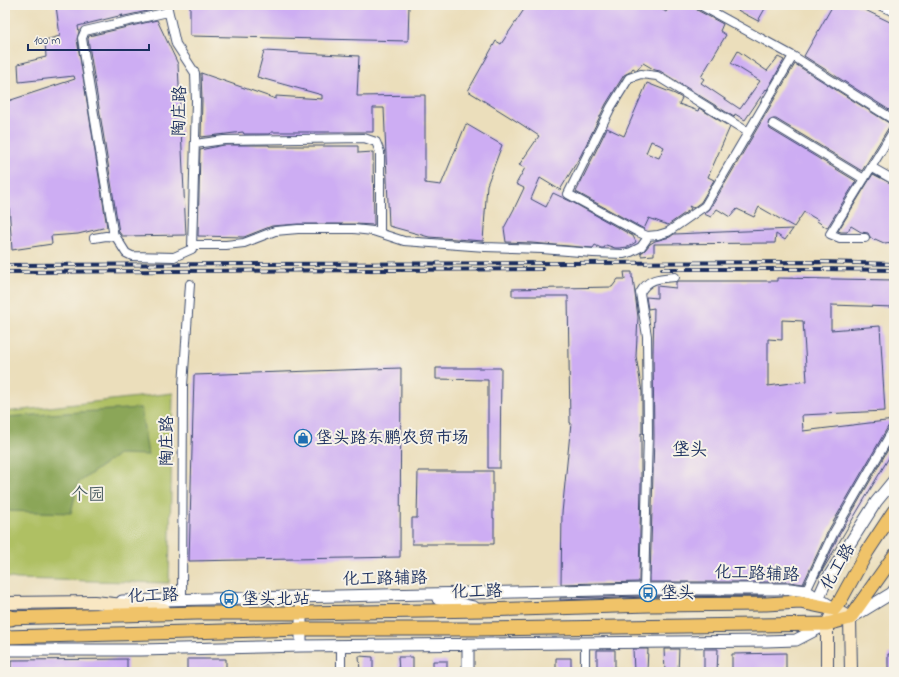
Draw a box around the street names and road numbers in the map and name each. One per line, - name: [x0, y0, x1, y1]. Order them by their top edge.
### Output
- street label: 陶庄路: [167, 85, 193, 137]
- street label: 陶庄路: [155, 416, 180, 467]
- street label: 化工路: [814, 539, 862, 595]
- street label: 化工路辅路: [714, 560, 800, 588]
- street label: 化工路辅路: [342, 566, 428, 592]
- street label: 化工路: [451, 579, 503, 605]
- street label: 化工路: [127, 583, 179, 609]

